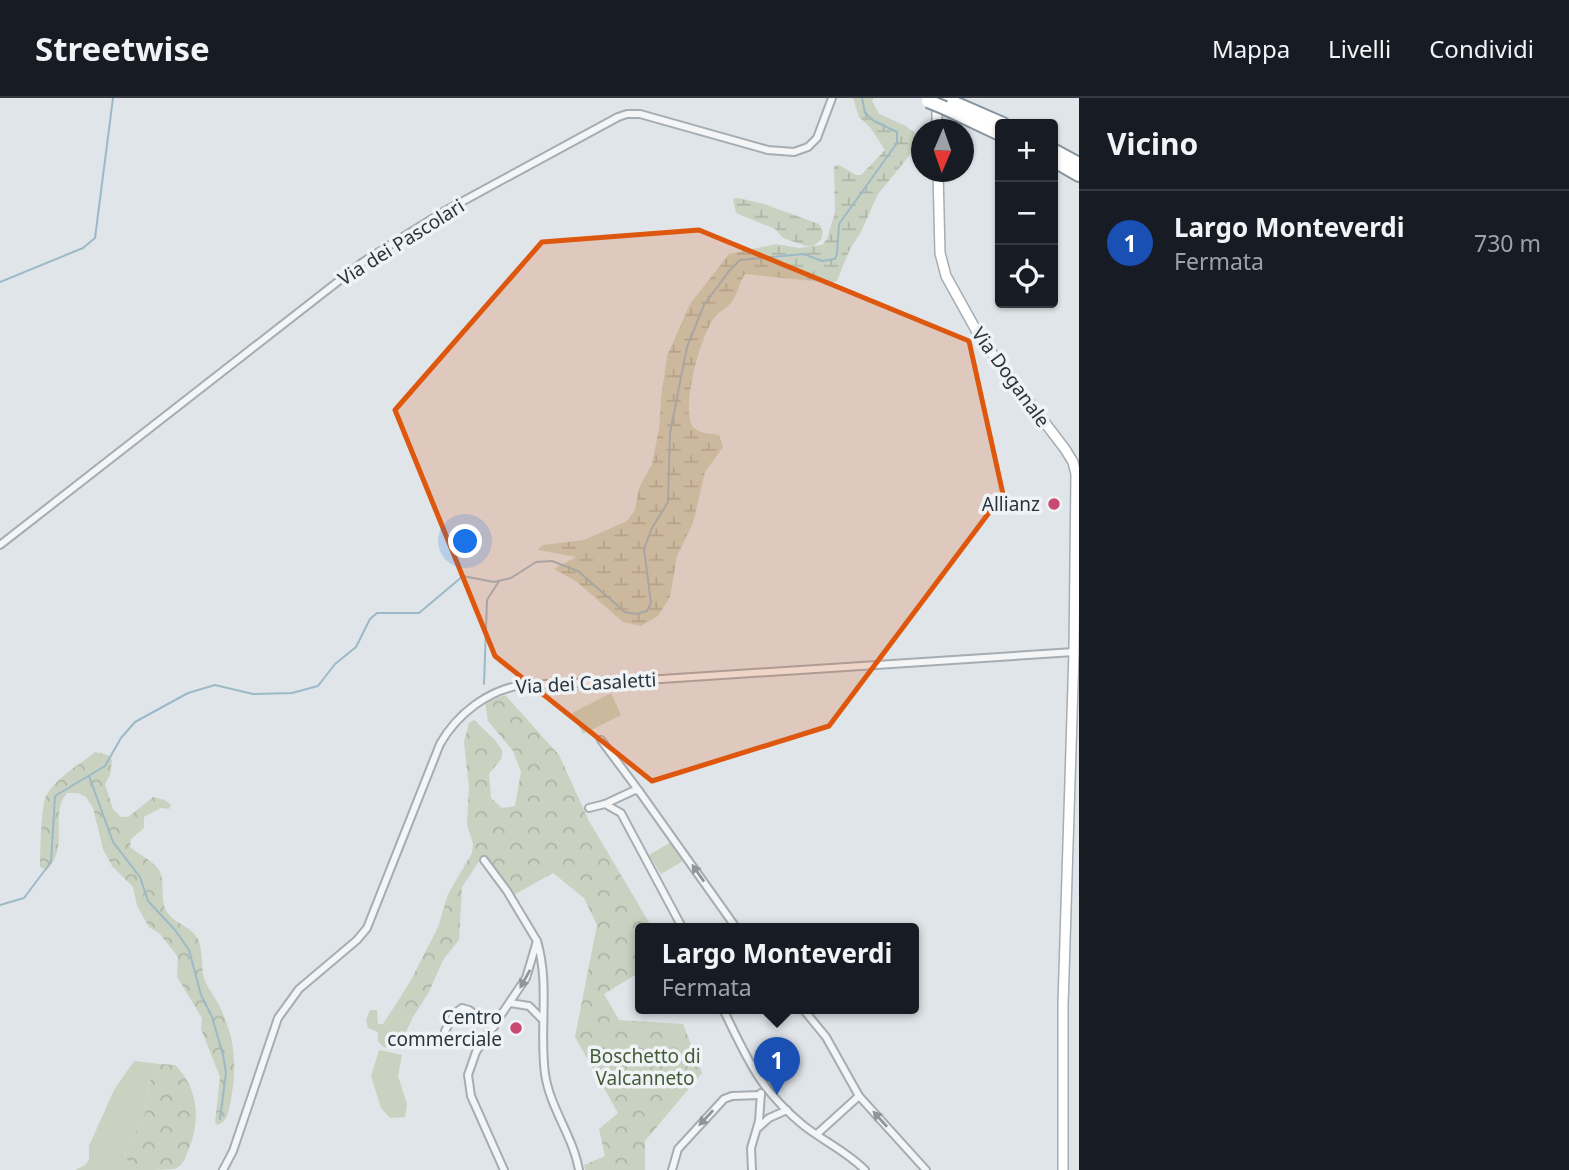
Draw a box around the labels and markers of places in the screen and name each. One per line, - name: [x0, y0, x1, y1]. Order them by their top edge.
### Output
- place label: Allianz: [982, 491, 1040, 517]
- marker: Allianz: [1046, 496, 1062, 512]
- place label: Centro commerciale: [387, 1004, 502, 1052]
- marker: Centro commerciale: [508, 1020, 524, 1036]
- pin: 1: [754, 1037, 800, 1095]

